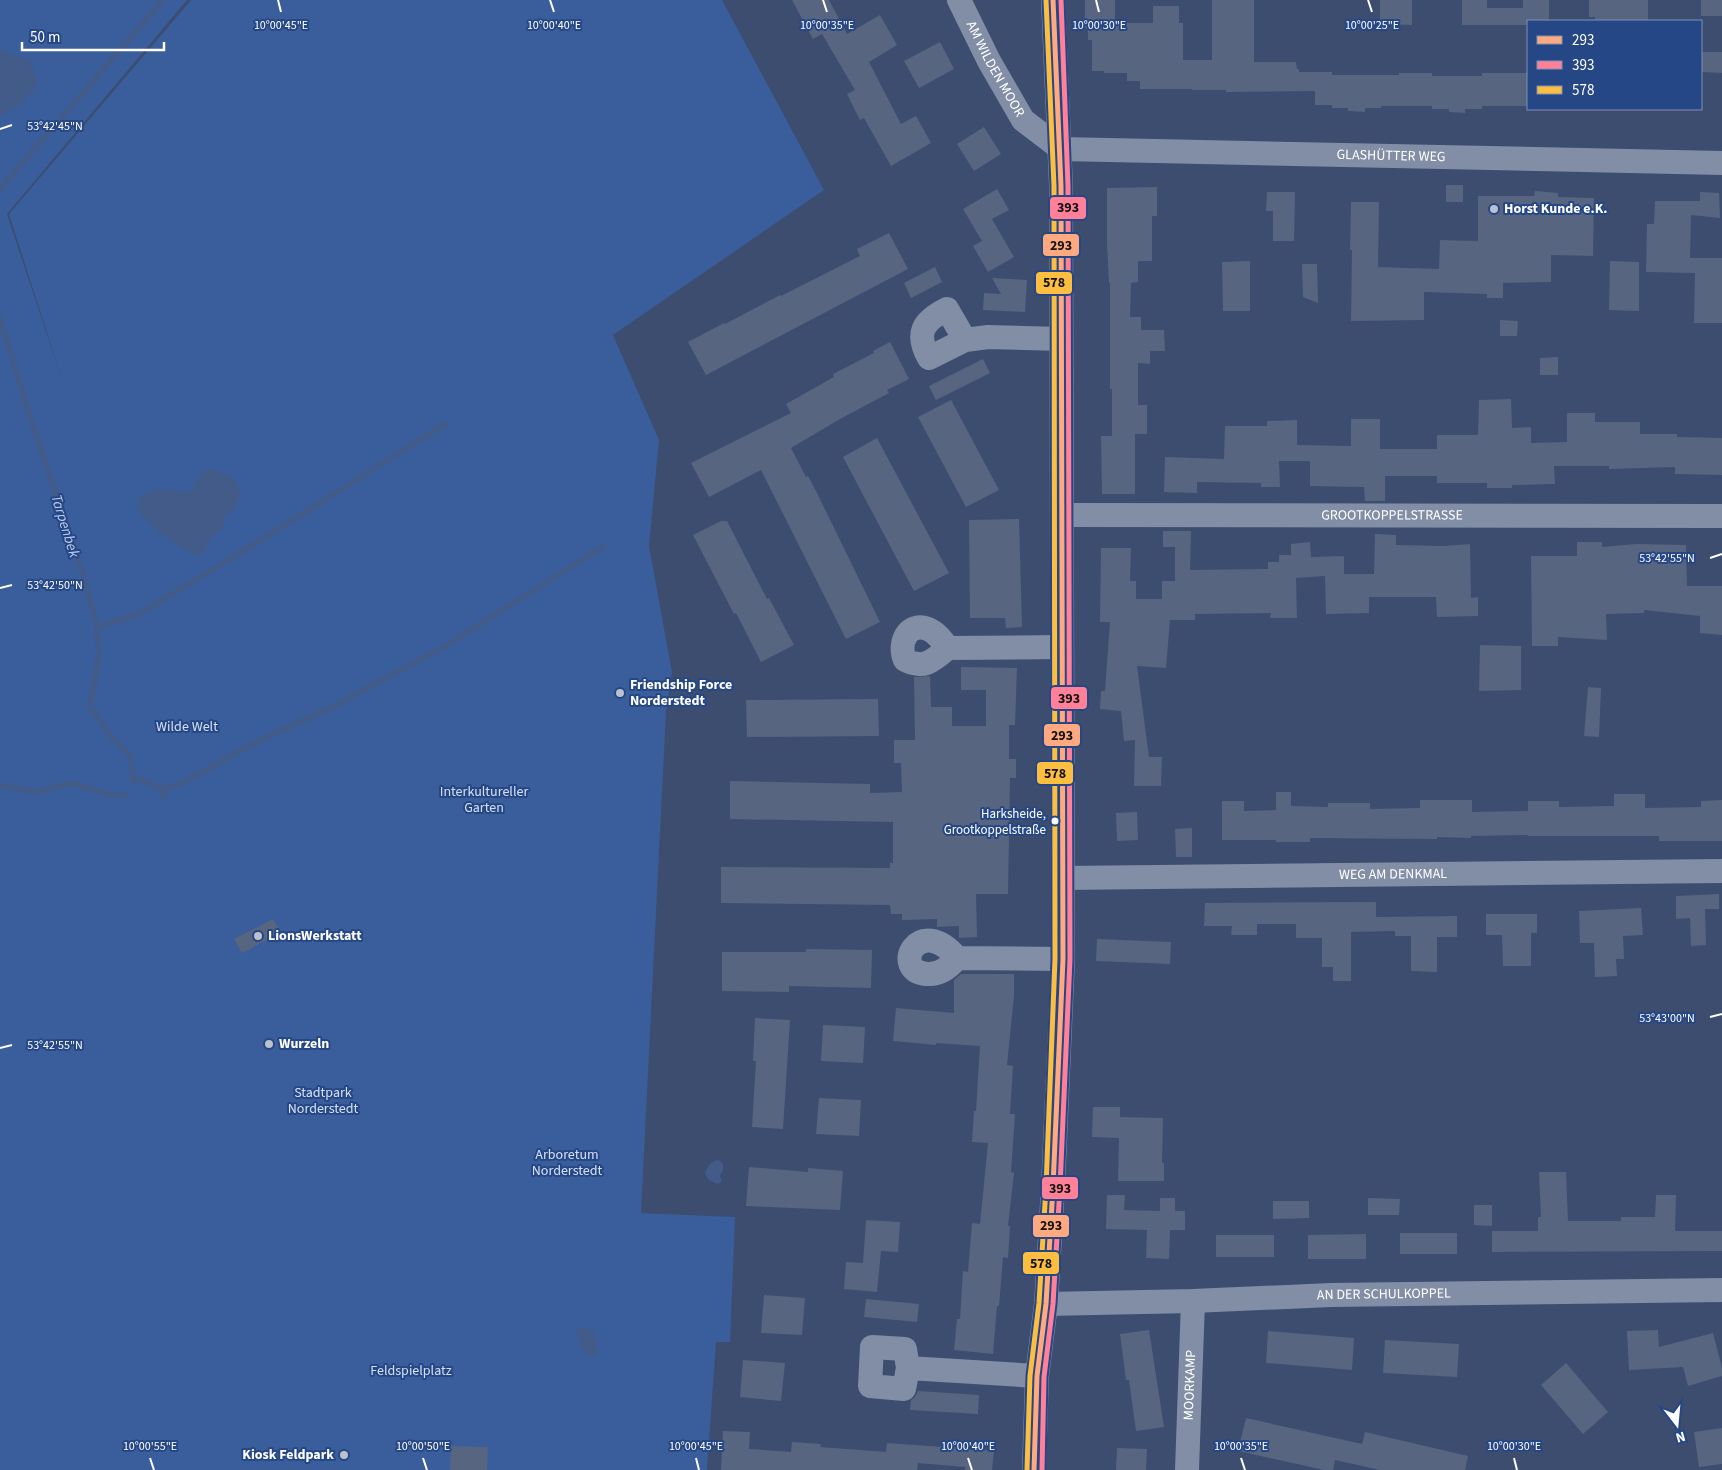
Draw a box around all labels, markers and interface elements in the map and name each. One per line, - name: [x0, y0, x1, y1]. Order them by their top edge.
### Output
- text: 10°00'45"E: [254, 17, 308, 34]
- text: 10°00'40"E: [527, 17, 581, 34]
- text: 10°00'35"E: [800, 17, 854, 34]
- text: 10°00'30"E: [1072, 17, 1126, 34]
- text: 10°00'25"E: [1345, 17, 1399, 34]
- street label: AM WILDEN MOOR: [961, 18, 1029, 121]
- scale bar: [22, 20, 165, 52]
- legend: [1527, 20, 1702, 110]
- text: 50 m: [30, 27, 60, 48]
- text: 293: [1572, 30, 1594, 51]
- text: 393: [1572, 55, 1594, 76]
- text: 578: [1572, 80, 1594, 101]
- text: 53°42'45"N: [27, 118, 83, 135]
- street label: GLASHÜTTER WEG: [1336, 145, 1446, 167]
- line badge: 393: [1049, 196, 1087, 220]
- text: 393: [1057, 198, 1079, 218]
- place label: Horst Kunde e.K.: [1504, 199, 1607, 219]
- marker: Horst Kunde e.K.: [1488, 203, 1500, 215]
- line badge: 293: [1042, 233, 1080, 257]
- text: 293: [1050, 236, 1072, 256]
- line badge: 578: [1035, 271, 1073, 295]
- text: 578: [1043, 273, 1065, 293]
- water label: Tarpenbek: [45, 492, 85, 561]
- street label: GROOTKOPPELSTRASSE: [1321, 505, 1463, 526]
- text: 53°42'55"N: [1639, 550, 1695, 567]
- text: 53°42'50"N: [27, 577, 83, 594]
- place label: Friendship Force Norderstedt: [630, 675, 732, 711]
- line badge: 393: [1050, 686, 1088, 710]
- marker: Friendship Force Norderstedt: [614, 687, 626, 699]
- text: 393: [1058, 689, 1080, 709]
- park label: Wilde Welt: [156, 717, 218, 737]
- line badge: 293: [1043, 723, 1081, 747]
- text: 293: [1051, 726, 1073, 746]
- line badge: 578: [1036, 761, 1074, 785]
- text: 578: [1044, 764, 1066, 784]
- park label: Interkultureller Garten: [440, 782, 528, 818]
- place label: Harksheide, Grootkoppelstraße: [944, 805, 1046, 839]
- marker: Harksheide, Grootkoppelstraße: [1050, 816, 1060, 826]
- street label: WEG AM DENKMAL: [1339, 864, 1447, 885]
- place label: LionsWerkstatt: [268, 926, 362, 946]
- marker: LionsWerkstatt: [252, 930, 264, 942]
- text: 53°43'00"N: [1639, 1010, 1695, 1027]
- place label: Wurzeln: [279, 1034, 329, 1054]
- text: 53°42'55"N: [27, 1037, 83, 1054]
- marker: Wurzeln: [263, 1038, 275, 1050]
- park label: Stadtpark Norderstedt: [288, 1083, 358, 1119]
- park label: Arboretum Norderstedt: [532, 1145, 602, 1181]
- line badge: 393: [1041, 1176, 1079, 1200]
- text: 393: [1049, 1179, 1071, 1199]
- line badge: 293: [1032, 1214, 1070, 1238]
- text: 293: [1040, 1216, 1062, 1236]
- line badge: 578: [1022, 1251, 1060, 1275]
- text: 578: [1030, 1254, 1052, 1274]
- street label: AN DER SCHULKOPPEL: [1316, 1283, 1451, 1306]
- street label: MOORKAMP: [1179, 1349, 1201, 1421]
- park label: Feldspielplatz: [370, 1361, 452, 1381]
- north arrow: [1652, 1400, 1702, 1450]
- text: N: [1673, 1426, 1688, 1447]
- text: 10°00'55"E: [123, 1438, 177, 1455]
- text: 10°00'50"E: [396, 1438, 450, 1455]
- text: 10°00'45"E: [669, 1438, 723, 1455]
- text: 10°00'40"E: [941, 1438, 995, 1455]
- text: 10°00'35"E: [1214, 1438, 1268, 1455]
- text: 10°00'30"E: [1487, 1438, 1541, 1455]
- place label: Kiosk Feldpark: [242, 1445, 334, 1465]
- marker: Kiosk Feldpark: [338, 1449, 350, 1461]

